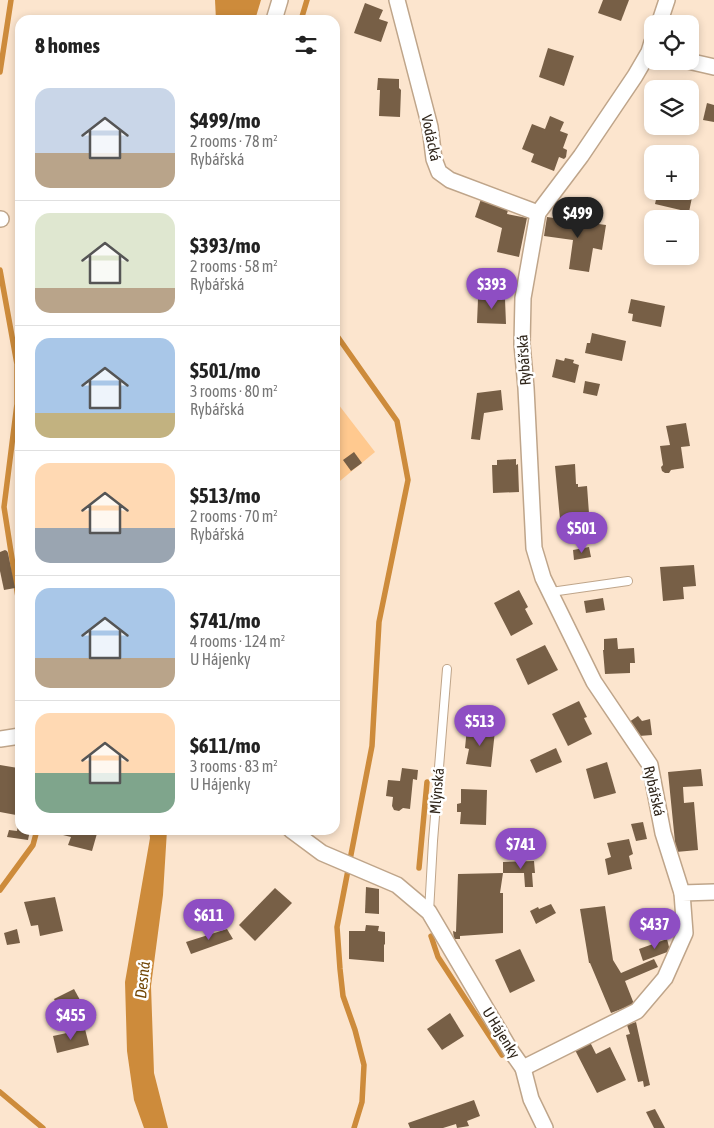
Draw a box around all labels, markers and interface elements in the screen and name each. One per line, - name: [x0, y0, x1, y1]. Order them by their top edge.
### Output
- map controls: [644, 15, 699, 265]
- button: locate: [644, 15, 699, 70]
- icon: filters: [292, 31, 320, 59]
- text: 8 homes: [35, 33, 100, 57]
- button: layers: [644, 80, 699, 135]
- icon: home: [75, 108, 135, 168]
- text: $499/mo: [190, 108, 261, 132]
- street label: Vodácká: [418, 113, 445, 163]
- text: 2 rooms · 78 m²: [190, 132, 278, 150]
- button: +: [644, 145, 699, 200]
- text: Rybářská: [190, 150, 244, 168]
- pin: $499: [548, 196, 608, 239]
- text: $499: [563, 204, 593, 222]
- button: −: [644, 210, 699, 265]
- icon: home: [75, 233, 135, 293]
- text: $393/mo: [190, 233, 261, 257]
- text: 2 rooms · 58 m²: [190, 257, 278, 275]
- pin: $393: [462, 268, 522, 310]
- text: Rybářská: [190, 275, 244, 293]
- text: $393: [477, 275, 507, 293]
- street label: Rybářská: [513, 334, 534, 386]
- icon: home: [75, 358, 135, 418]
- text: $501/mo: [190, 358, 261, 382]
- text: 3 rooms · 80 m²: [190, 382, 278, 400]
- text: Rybářská: [190, 400, 244, 418]
- icon: home: [75, 483, 135, 543]
- text: $513/mo: [190, 483, 261, 507]
- text: 2 rooms · 70 m²: [190, 507, 278, 525]
- pin: $501: [552, 512, 612, 554]
- text: $501: [567, 519, 597, 537]
- text: Rybářská: [190, 525, 244, 543]
- icon: home: [75, 608, 135, 668]
- text: $741/mo: [190, 608, 261, 632]
- text: 4 rooms · 124 m²: [190, 632, 285, 650]
- text: U Hájenky: [190, 650, 251, 668]
- pin: $513: [450, 704, 510, 747]
- text: $513: [465, 712, 495, 730]
- icon: home: [75, 733, 135, 793]
- text: $611/mo: [190, 733, 261, 757]
- text: 3 rooms · 83 m²: [190, 757, 278, 775]
- street label: Rybářská: [640, 764, 669, 818]
- street label: Mlýnská: [426, 767, 447, 815]
- text: U Hájenky: [190, 775, 251, 793]
- pin: $741: [491, 828, 551, 870]
- text: $741: [506, 835, 536, 853]
- pin: $611: [179, 898, 239, 941]
- text: $611: [194, 906, 224, 924]
- pin: $437: [625, 908, 685, 950]
- text: $437: [640, 915, 670, 933]
- water label: Desná: [131, 960, 153, 999]
- pin: $455: [41, 998, 101, 1041]
- street label: U Hájenky: [479, 1004, 524, 1061]
- text: $455: [56, 1006, 86, 1024]

